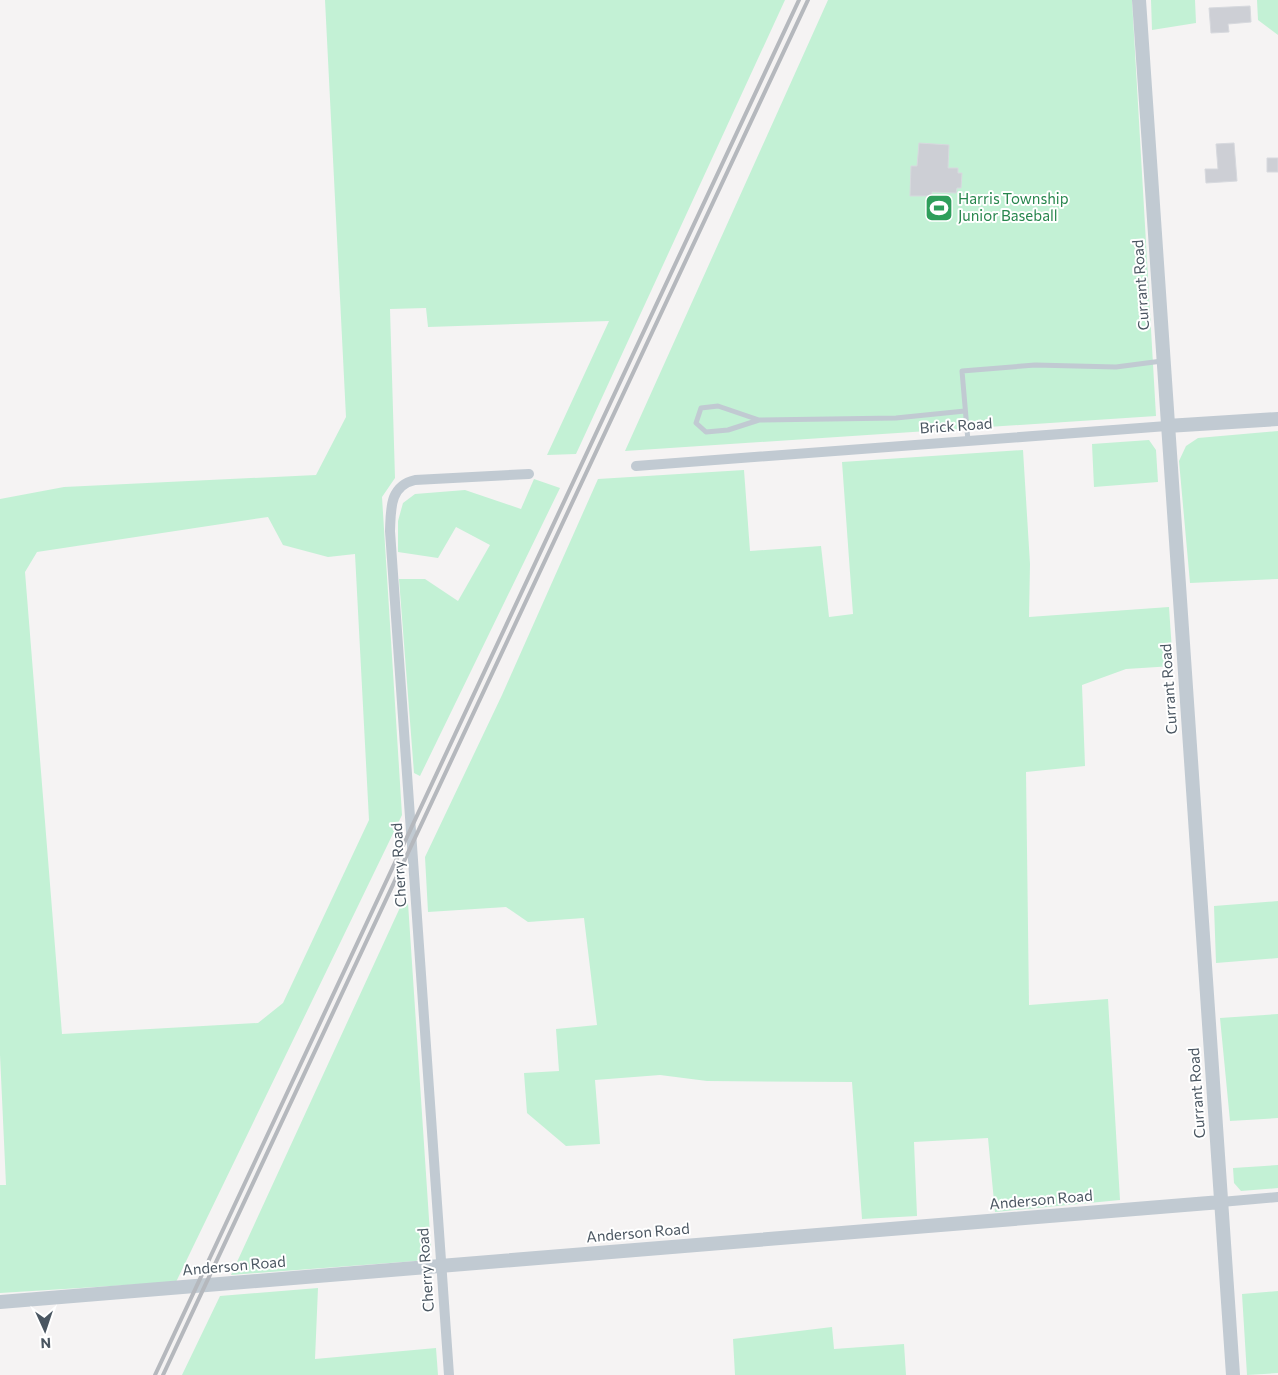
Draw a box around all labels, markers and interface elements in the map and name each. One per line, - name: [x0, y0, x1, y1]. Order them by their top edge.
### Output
- place label: Harris Township Junior Baseball: [958, 189, 1069, 224]
- sports icon: Harris Township Junior Baseball: [924, 193, 954, 223]
- street label: Currant Road: [1128, 239, 1152, 331]
- street label: Brick Road: [919, 413, 993, 437]
- street label: Currant Road: [1156, 643, 1180, 735]
- street label: Cherry Road: [387, 822, 409, 908]
- street label: Currant Road: [1184, 1047, 1208, 1139]
- street label: Anderson Road: [989, 1186, 1093, 1212]
- street label: Anderson Road: [586, 1219, 690, 1245]
- street label: Cherry Road: [413, 1227, 437, 1313]
- street label: Anderson Road: [182, 1252, 286, 1278]
- north arrow: [20, 1305, 70, 1355]
- text: N: [40, 1335, 51, 1352]

